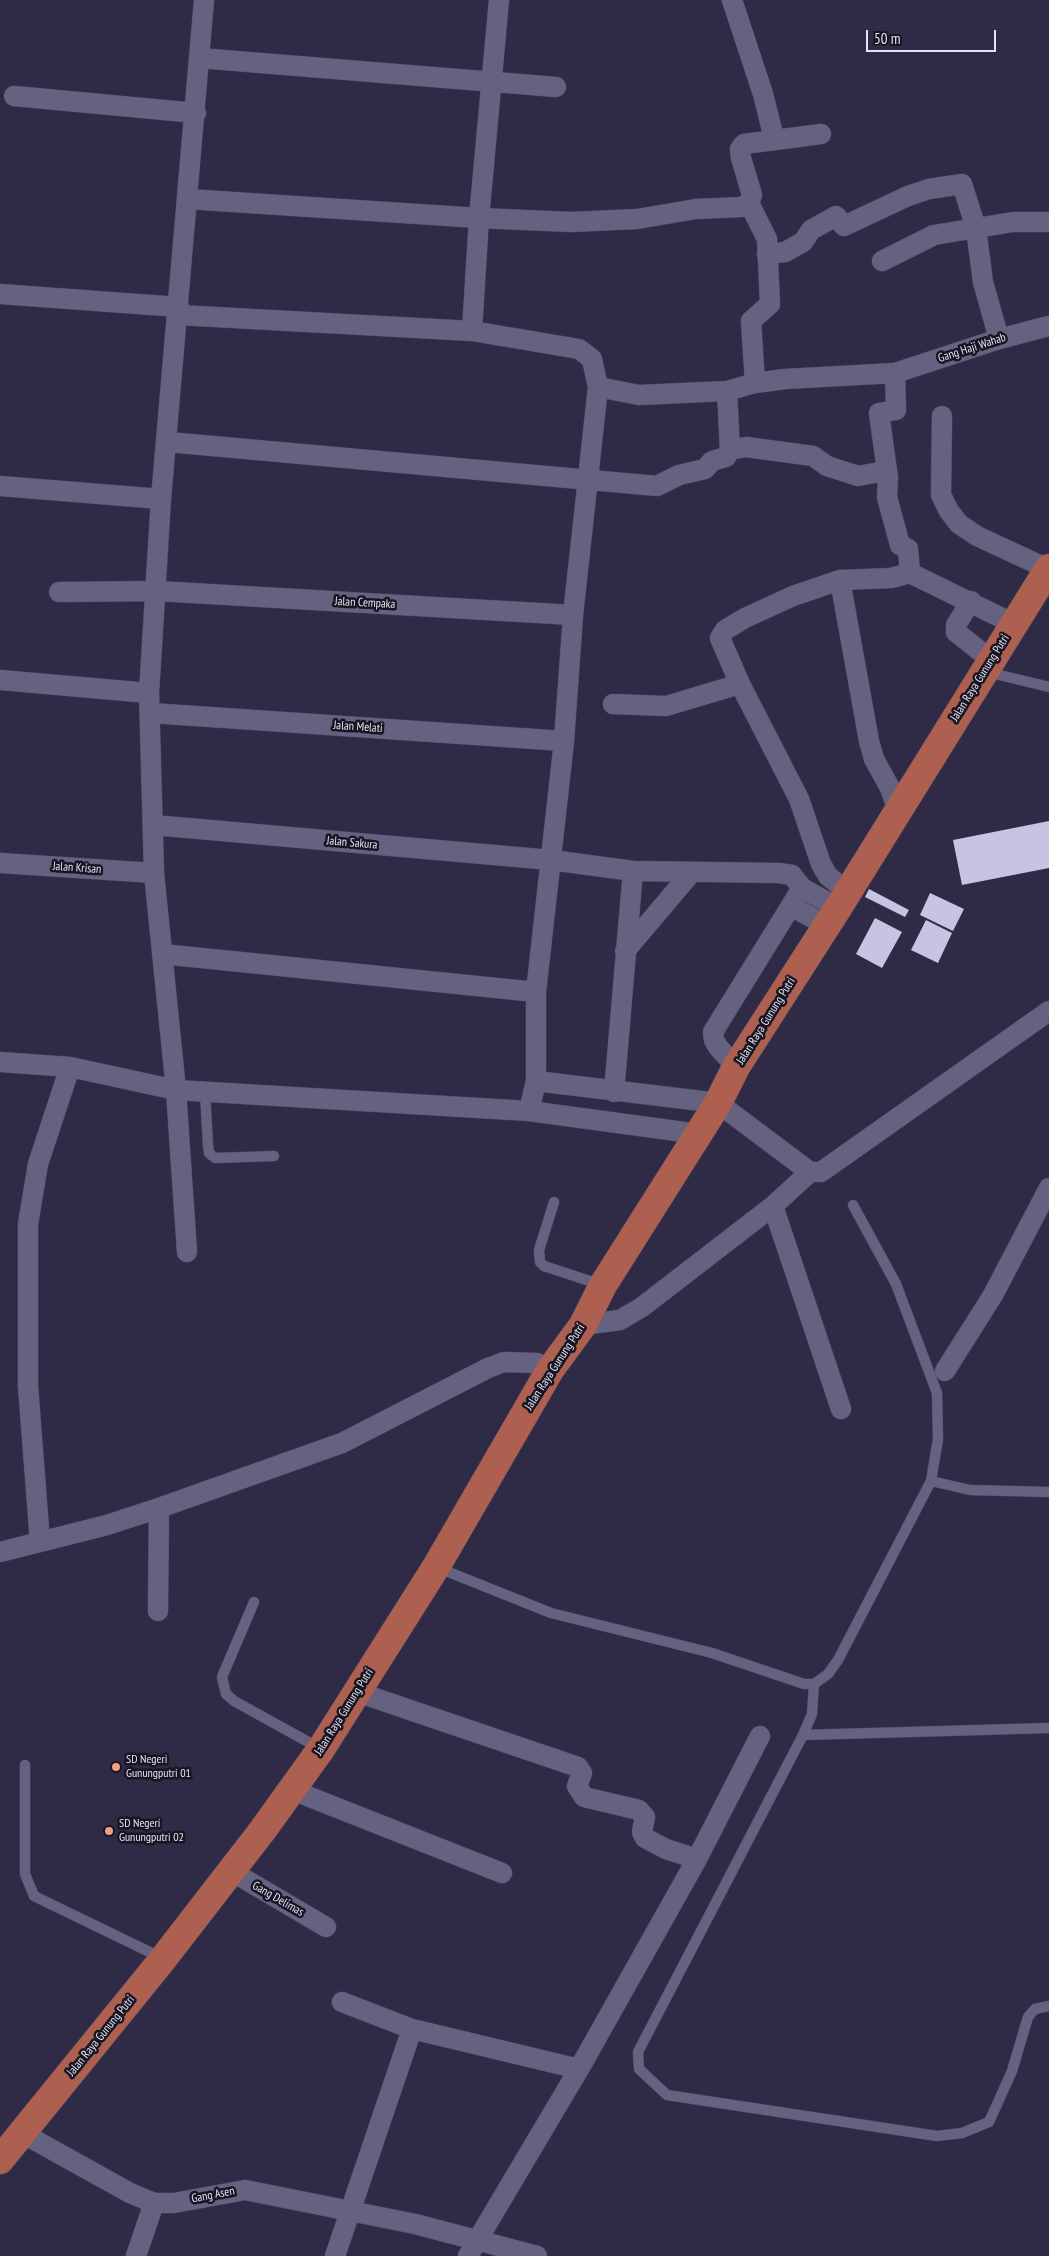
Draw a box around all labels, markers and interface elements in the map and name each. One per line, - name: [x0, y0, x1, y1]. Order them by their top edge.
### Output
- scale bar: [869, 20, 999, 52]
- text: 50 m: [874, 29, 900, 48]
- street label: Gang Haji Wahab: [936, 330, 1008, 366]
- street label: Jalan Cempaka: [334, 594, 396, 612]
- street label: Jalan Raya Gunung Putri: [948, 632, 1012, 724]
- street label: Jalan Melati: [333, 718, 383, 736]
- street label: Jalan Sakura: [326, 834, 378, 852]
- street label: Jalan Krisan: [52, 859, 102, 877]
- street label: Jalan Raya Gunung Putri: [734, 975, 798, 1067]
- street label: Jalan Raya Gunung Putri: [522, 1321, 588, 1413]
- street label: Jalan Raya Gunung Putri: [312, 1666, 376, 1758]
- place label: SD Negeri Gunungputri 01: [126, 1753, 191, 1781]
- marker: SD Negeri Gunungputri 01: [110, 1761, 122, 1773]
- place label: SD Negeri Gunungputri 02: [119, 1817, 184, 1845]
- marker: SD Negeri Gunungputri 02: [103, 1825, 115, 1837]
- street label: Gang Delimas: [250, 1879, 306, 1919]
- street label: Jalan Raya Gunung Putri: [64, 1993, 138, 2079]
- street label: Gang Asen: [190, 2184, 236, 2206]

